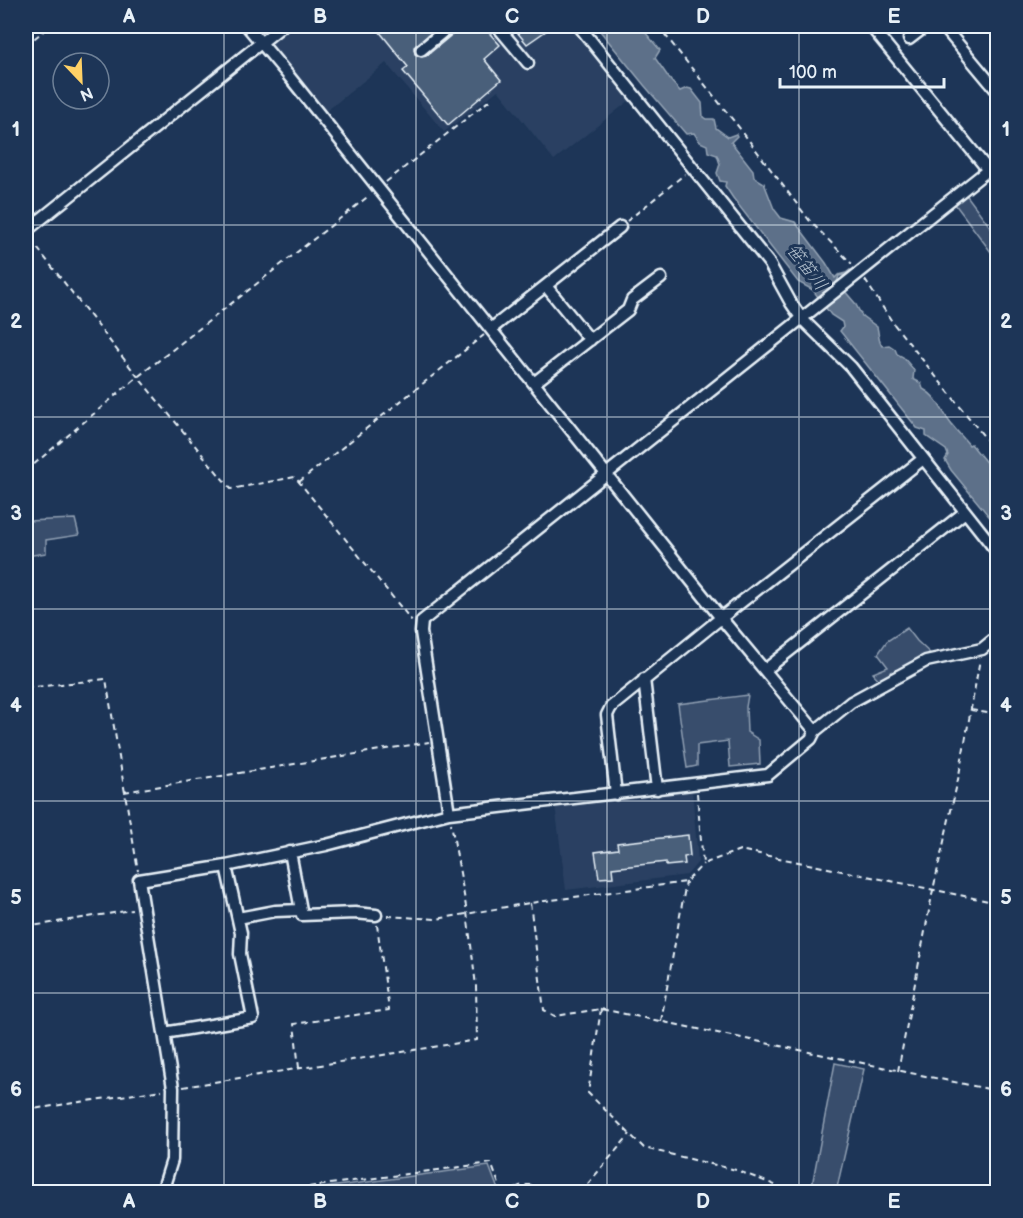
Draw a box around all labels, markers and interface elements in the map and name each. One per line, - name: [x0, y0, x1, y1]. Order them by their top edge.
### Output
- text: A: [122, 5, 136, 29]
- text: B: [313, 5, 327, 29]
- text: C: [505, 5, 519, 29]
- text: D: [696, 5, 710, 29]
- text: E: [888, 5, 901, 29]
- north arrow: [51, 51, 111, 111]
- scale bar: [780, 51, 944, 89]
- text: 100 m: [789, 62, 837, 83]
- text: N: [77, 82, 96, 105]
- text: 1: [12, 118, 20, 142]
- text: 1: [1002, 118, 1010, 142]
- water label: 笹笛川: [782, 240, 832, 295]
- text: 2: [10, 310, 22, 334]
- text: 2: [1000, 310, 1012, 334]
- text: 3: [10, 502, 22, 526]
- text: 3: [1000, 502, 1012, 526]
- text: 4: [10, 694, 22, 718]
- text: 4: [1000, 694, 1012, 718]
- text: 5: [10, 886, 22, 910]
- text: 5: [1000, 886, 1012, 910]
- text: 6: [10, 1078, 22, 1102]
- text: 6: [1000, 1078, 1012, 1102]
- text: A: [122, 1190, 136, 1214]
- text: B: [313, 1190, 327, 1214]
- text: C: [505, 1190, 519, 1214]
- text: D: [696, 1190, 710, 1214]
- text: E: [888, 1190, 901, 1214]

